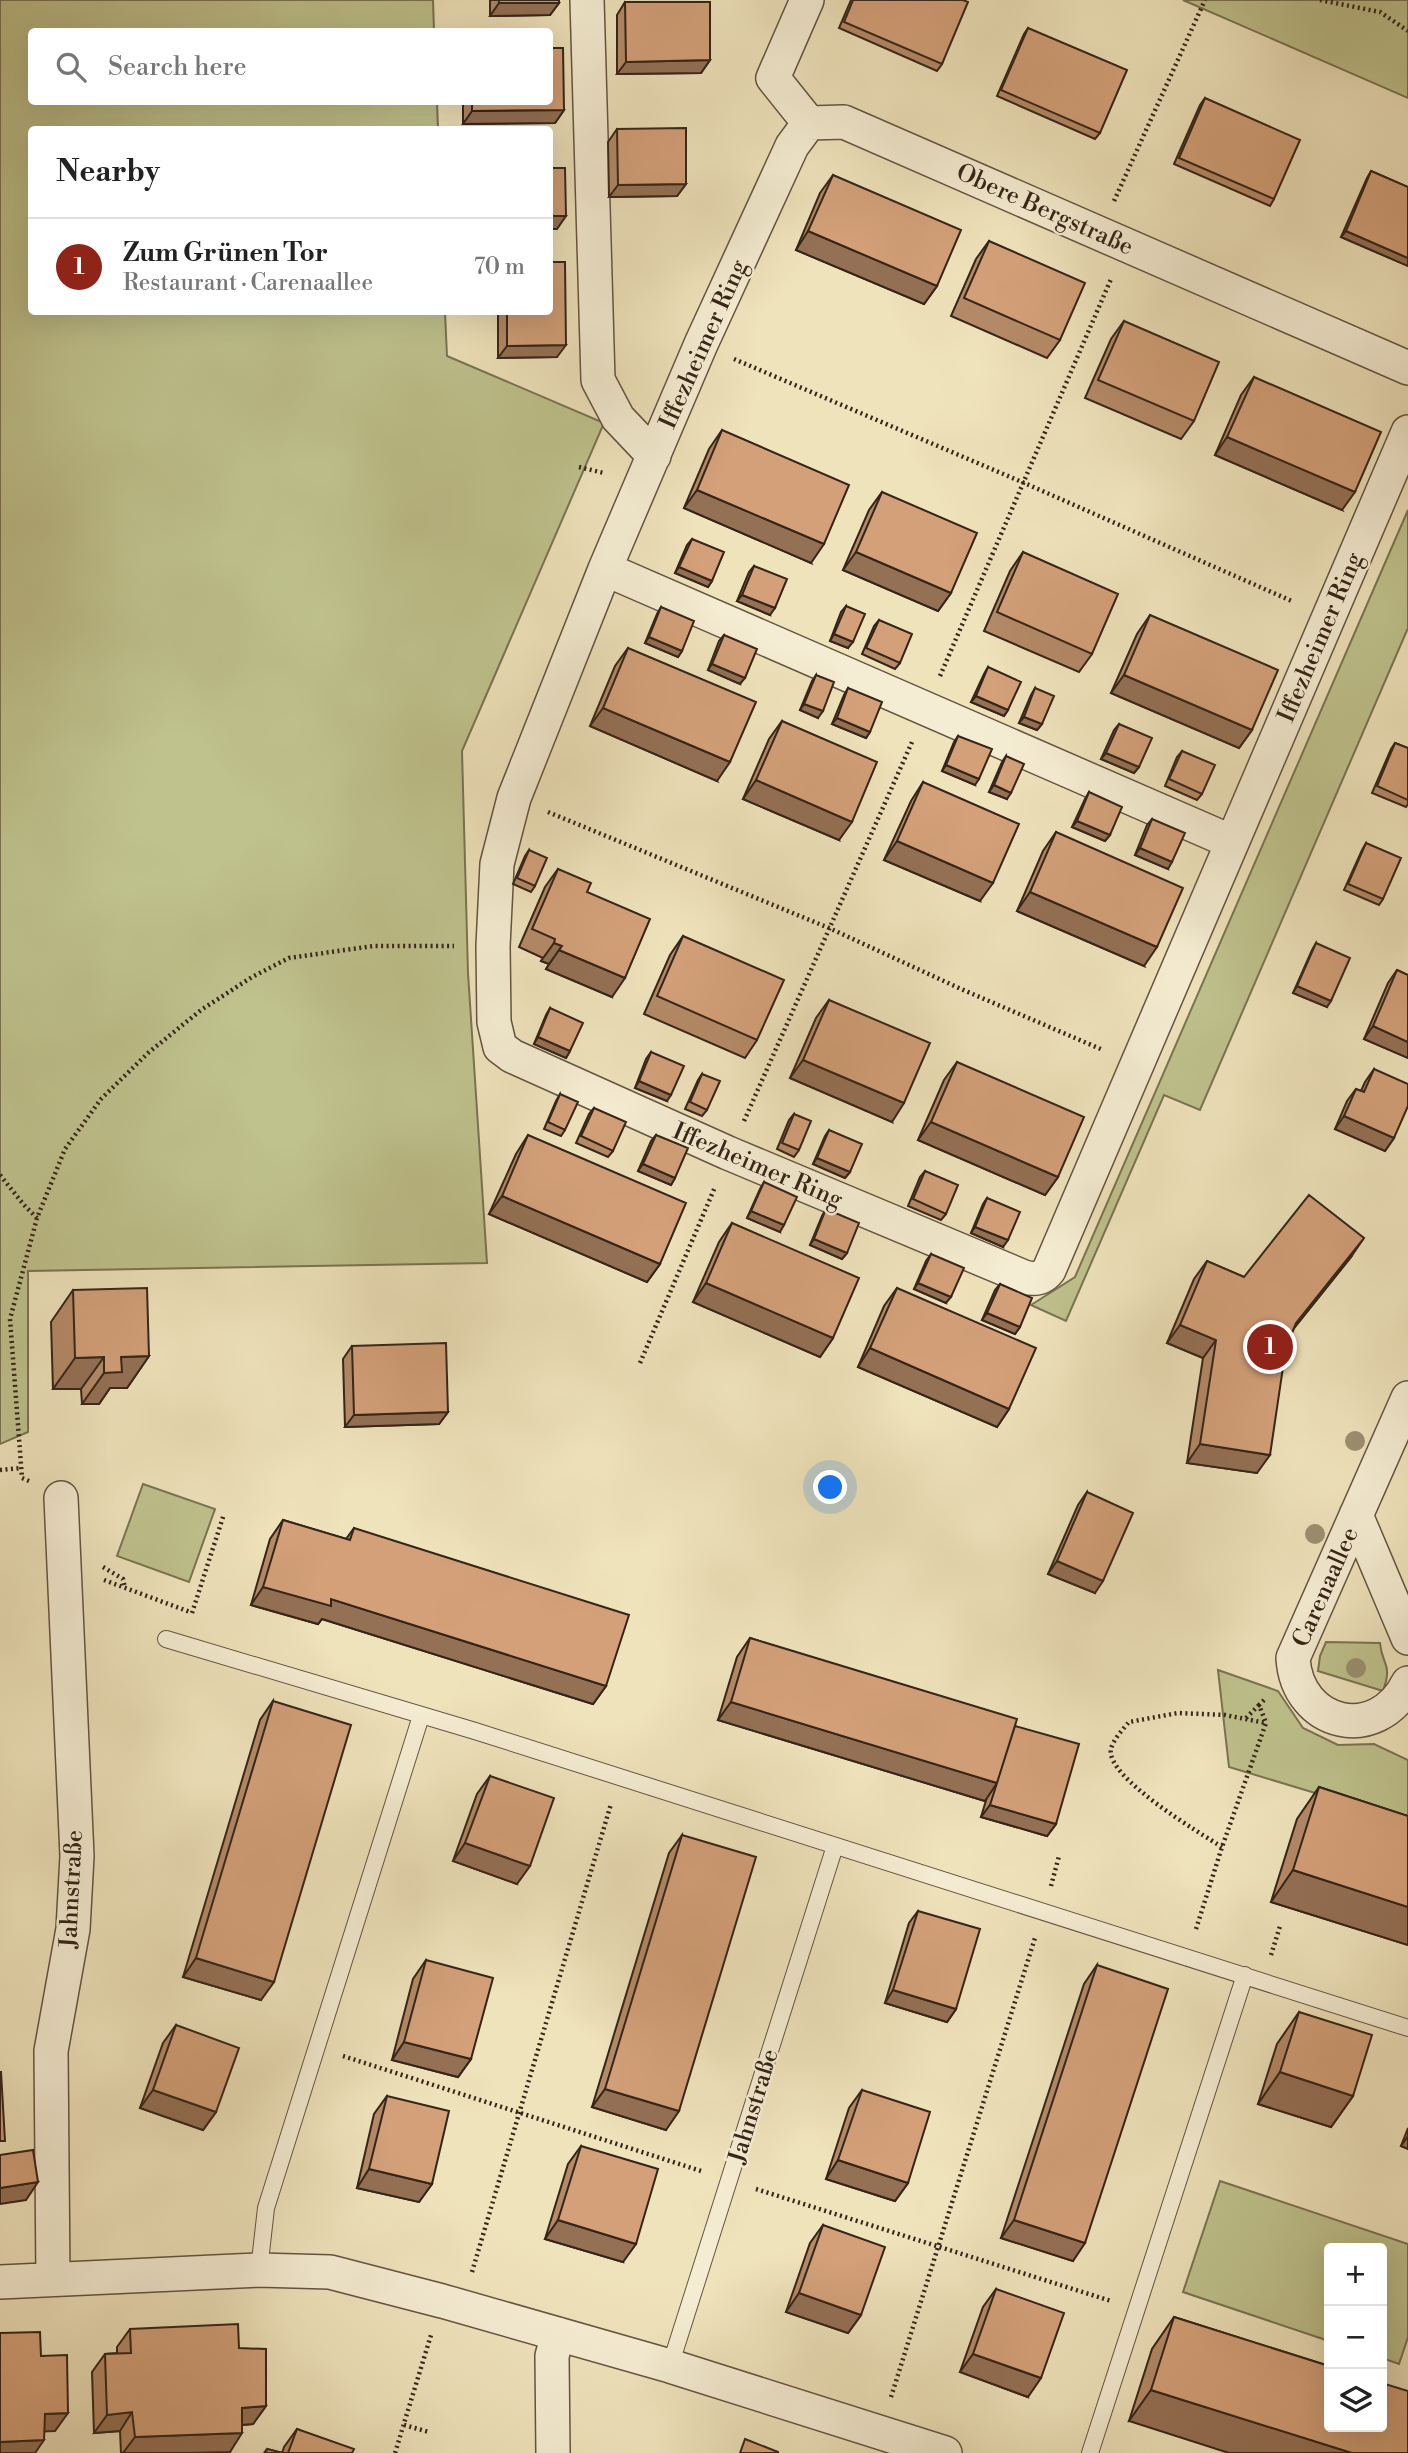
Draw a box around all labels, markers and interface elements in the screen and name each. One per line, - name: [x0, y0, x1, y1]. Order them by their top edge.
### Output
- search box: [28, 28, 553, 105]
- icon: search: [52, 48, 90, 86]
- text: Search here: [108, 51, 247, 83]
- text: Nearby: [56, 153, 160, 191]
- street label: Obere Bergstraße: [951, 157, 1138, 262]
- text: Zum Grünen Tor: [123, 237, 328, 269]
- text: 1: [73, 253, 85, 281]
- text: 70 m: [474, 253, 525, 281]
- street label: Iffezheimer Ring: [653, 255, 755, 434]
- text: Restaurant · Carenaallee: [123, 269, 373, 297]
- street label: Iffezheimer Ring: [1272, 547, 1370, 727]
- street label: Iffezheimer Ring: [668, 1117, 848, 1215]
- pin: 1: [1247, 1321, 1293, 1373]
- your location: [813, 1470, 847, 1504]
- street label: Carenaallee: [1286, 1523, 1366, 1652]
- street label: Jahnstraße: [54, 1829, 90, 1950]
- street label: Jahnstraße: [722, 2045, 786, 2168]
- map controls: [1324, 2243, 1387, 2432]
- button: +: [1324, 2243, 1387, 2306]
- button: −: [1324, 2306, 1387, 2369]
- button: layers: [1324, 2369, 1387, 2432]

